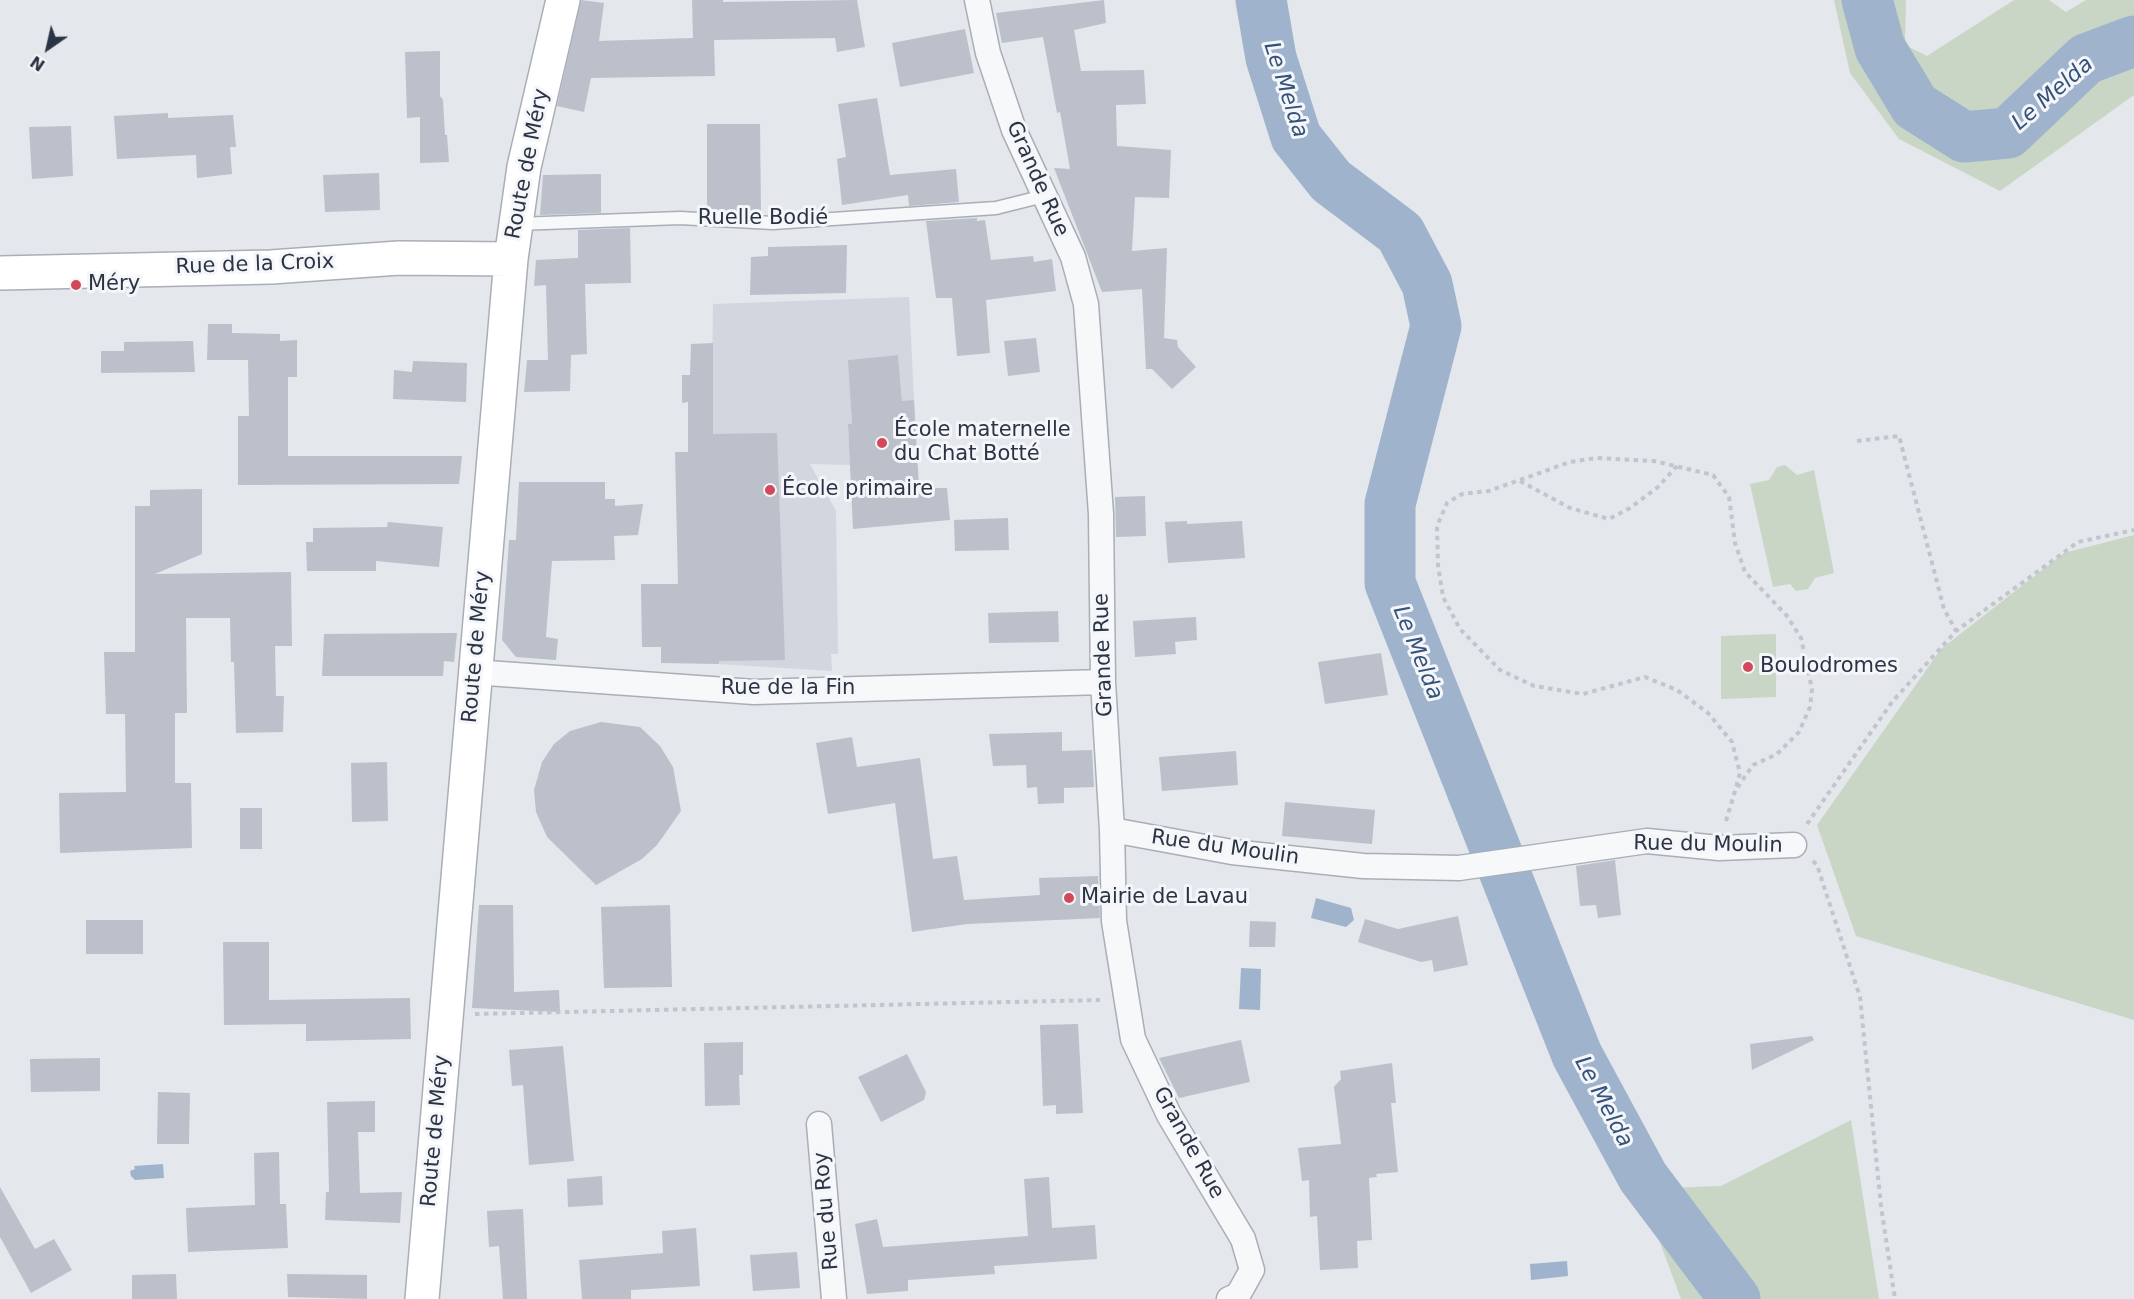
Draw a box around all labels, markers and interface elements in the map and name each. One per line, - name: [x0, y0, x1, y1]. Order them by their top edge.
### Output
- north arrow: [18, 18, 78, 78]
- water label: Le Melda: [1257, 39, 1313, 141]
- text: N: [27, 52, 49, 75]
- water label: Le Melda: [2007, 52, 2099, 136]
- street label: Route de Méry: [501, 87, 555, 241]
- street label: Grande Rue: [1000, 117, 1074, 241]
- street label: Ruelle Bodié: [698, 206, 828, 232]
- street label: Rue de la Croix: [175, 250, 335, 280]
- place label: Méry: [88, 272, 140, 298]
- marker: Méry: [69, 278, 83, 292]
- place label: École maternelle du Chat Botté: [894, 418, 1071, 468]
- marker: École maternelle du Chat Botté: [875, 436, 889, 450]
- place label: École primaire: [782, 477, 933, 503]
- marker: École primaire: [763, 483, 777, 497]
- street label: Route de Méry: [458, 570, 496, 724]
- street label: Grande Rue: [1089, 593, 1119, 717]
- water label: Le Melda: [1386, 602, 1448, 704]
- place label: Boulodromes: [1760, 654, 1898, 680]
- marker: Boulodromes: [1741, 660, 1755, 674]
- street label: Rue de la Fin: [721, 676, 855, 702]
- street label: Rue du Moulin: [1149, 825, 1301, 871]
- street label: Rue du Moulin: [1633, 831, 1783, 859]
- place label: Mairie de Lavau: [1081, 885, 1248, 911]
- marker: Mairie de Lavau: [1062, 891, 1076, 905]
- water label: Le Melda: [1568, 1052, 1638, 1152]
- street label: Route de Méry: [417, 1054, 455, 1208]
- street label: Grande Rue: [1147, 1083, 1229, 1203]
- street label: Rue du Roy: [809, 1151, 845, 1271]

